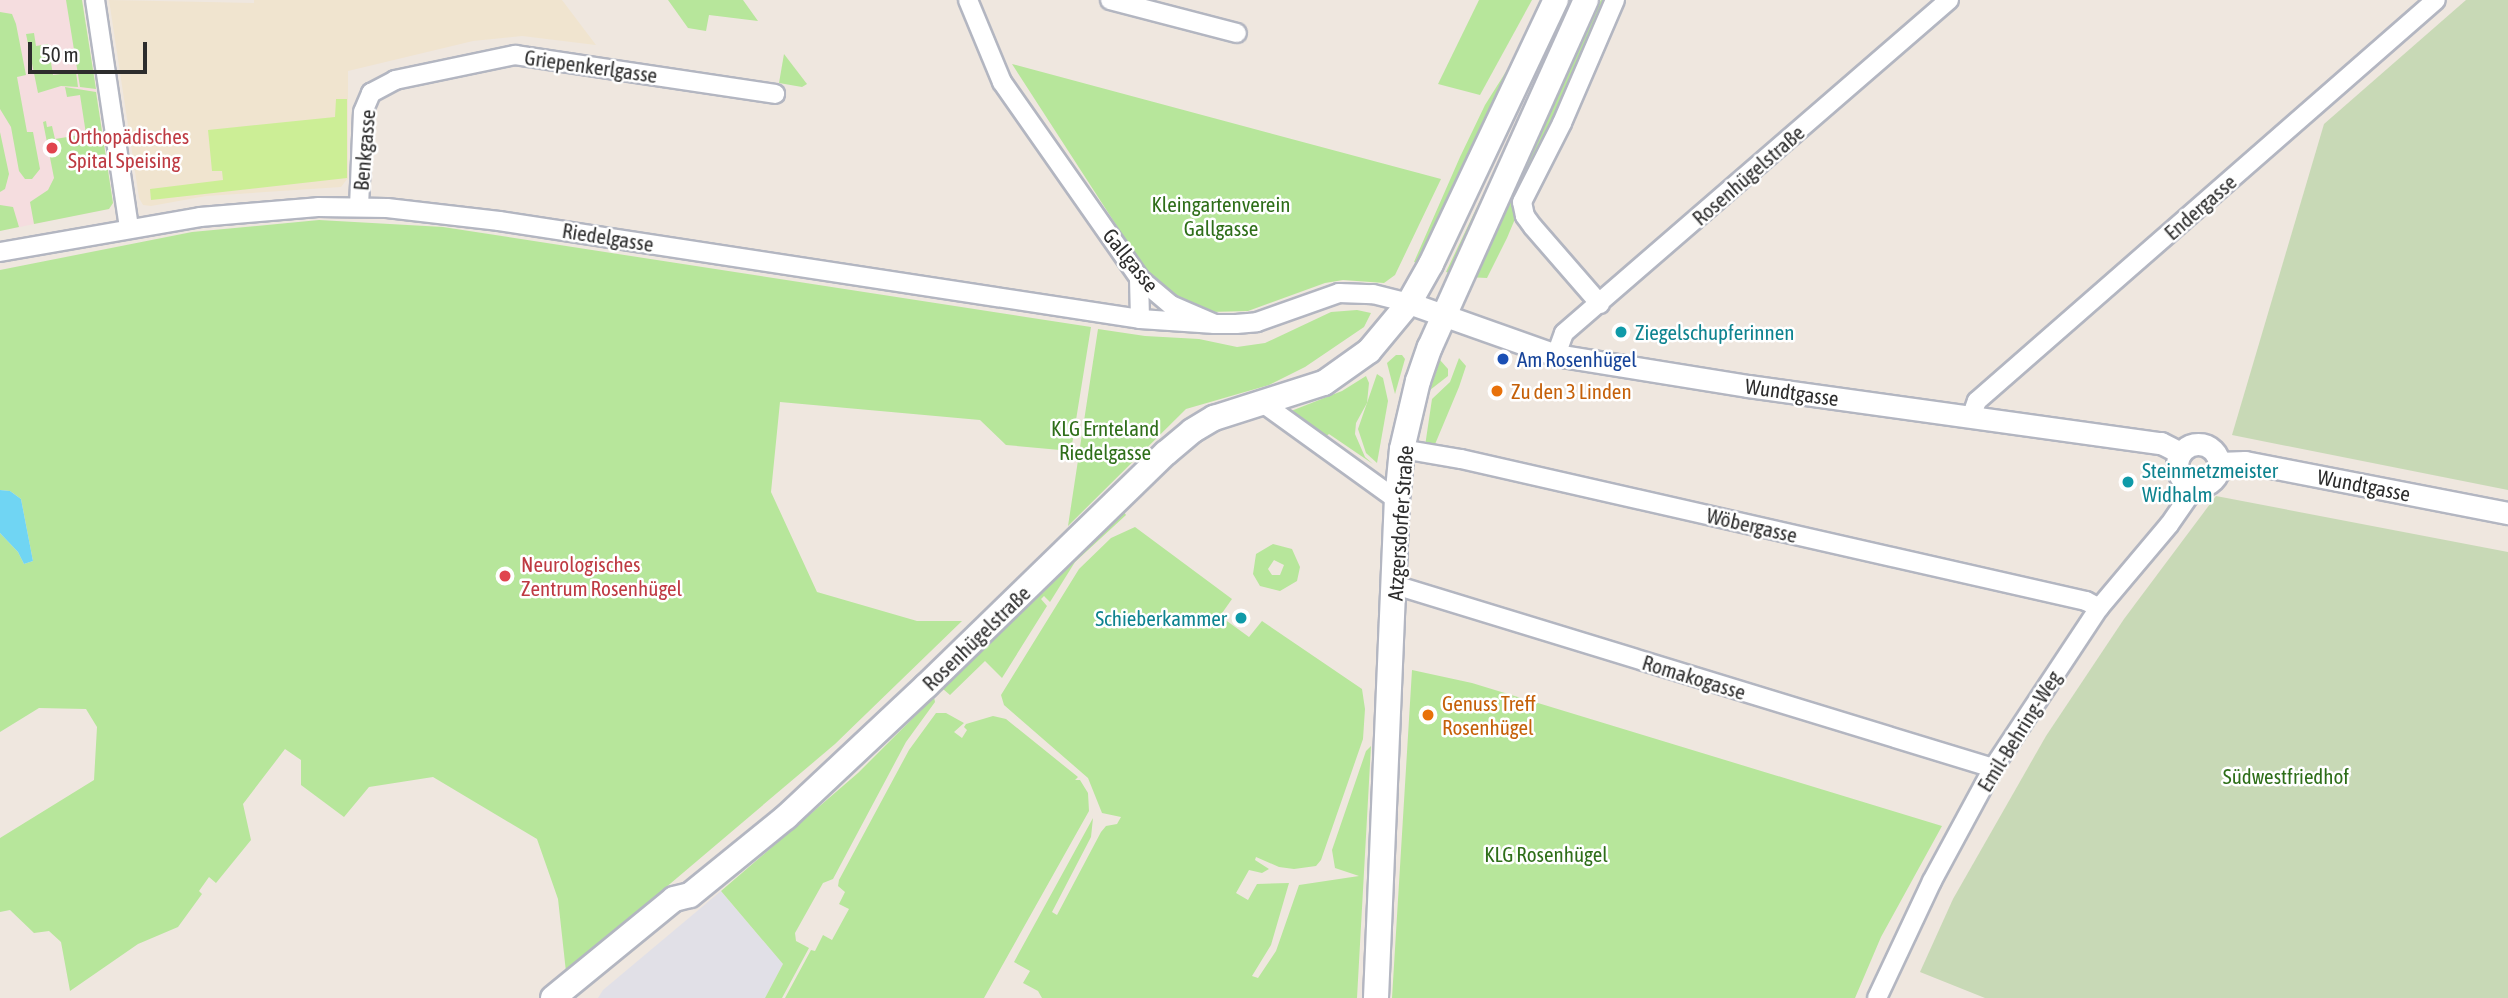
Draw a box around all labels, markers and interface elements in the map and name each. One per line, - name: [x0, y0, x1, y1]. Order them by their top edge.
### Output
- scale bar: [32, 28, 150, 72]
- text: 50 m: [41, 42, 79, 66]
- street label: Griepenkerlgasse: [523, 44, 659, 88]
- street label: Benkgasse: [348, 108, 380, 192]
- street label: Rosenhügelstraße: [1687, 120, 1809, 230]
- place label: Orthopädisches Spital Speising: [68, 123, 189, 173]
- marker: Orthopädisches Spital Speising: [42, 138, 62, 158]
- street label: Endergasse: [2159, 169, 2241, 245]
- park label: Kleingartenverein Gallgasse: [1152, 191, 1290, 241]
- street label: Riedelgasse: [560, 217, 656, 257]
- street label: Gallgasse: [1098, 223, 1164, 297]
- place label: Ziegelschupferinnen: [1635, 319, 1794, 345]
- marker: Ziegelschupferinnen: [1613, 324, 1629, 340]
- place label: Am Rosenhügel: [1517, 346, 1637, 372]
- marker: Am Rosenhügel: [1495, 351, 1511, 367]
- street label: Wundtgasse: [1744, 373, 1840, 411]
- place label: Zu den 3 Linden: [1511, 378, 1632, 404]
- marker: Zu den 3 Linden: [1489, 383, 1505, 399]
- park label: KLG Ernteland Riedelgasse: [1051, 415, 1159, 465]
- street label: Atzgersdorfer Straße: [1382, 444, 1418, 602]
- place label: Steinmetzmeister Widhalm: [2142, 457, 2278, 507]
- street label: Wundtgasse: [2315, 464, 2413, 506]
- marker: Steinmetzmeister Widhalm: [2120, 474, 2136, 490]
- street label: Wöbergasse: [1704, 502, 1800, 548]
- place label: Neurologisches Zentrum Rosenhügel: [521, 551, 682, 601]
- marker: Neurologisches Zentrum Rosenhügel: [495, 566, 515, 586]
- street label: Rosenhügelstraße: [917, 580, 1035, 696]
- place label: Schieberkammer: [1095, 605, 1227, 631]
- marker: Schieberkammer: [1233, 610, 1249, 626]
- street label: Romakogasse: [1639, 649, 1749, 705]
- street label: Emil-Behring-Weg: [1972, 666, 2066, 796]
- place label: Genuss Treff Rosenhügel: [1442, 690, 1536, 740]
- marker: Genuss Treff Rosenhügel: [1420, 707, 1436, 723]
- park label: Südwestfriedhof: [2223, 763, 2349, 789]
- park label: KLG Rosenhügel: [1484, 841, 1608, 867]

